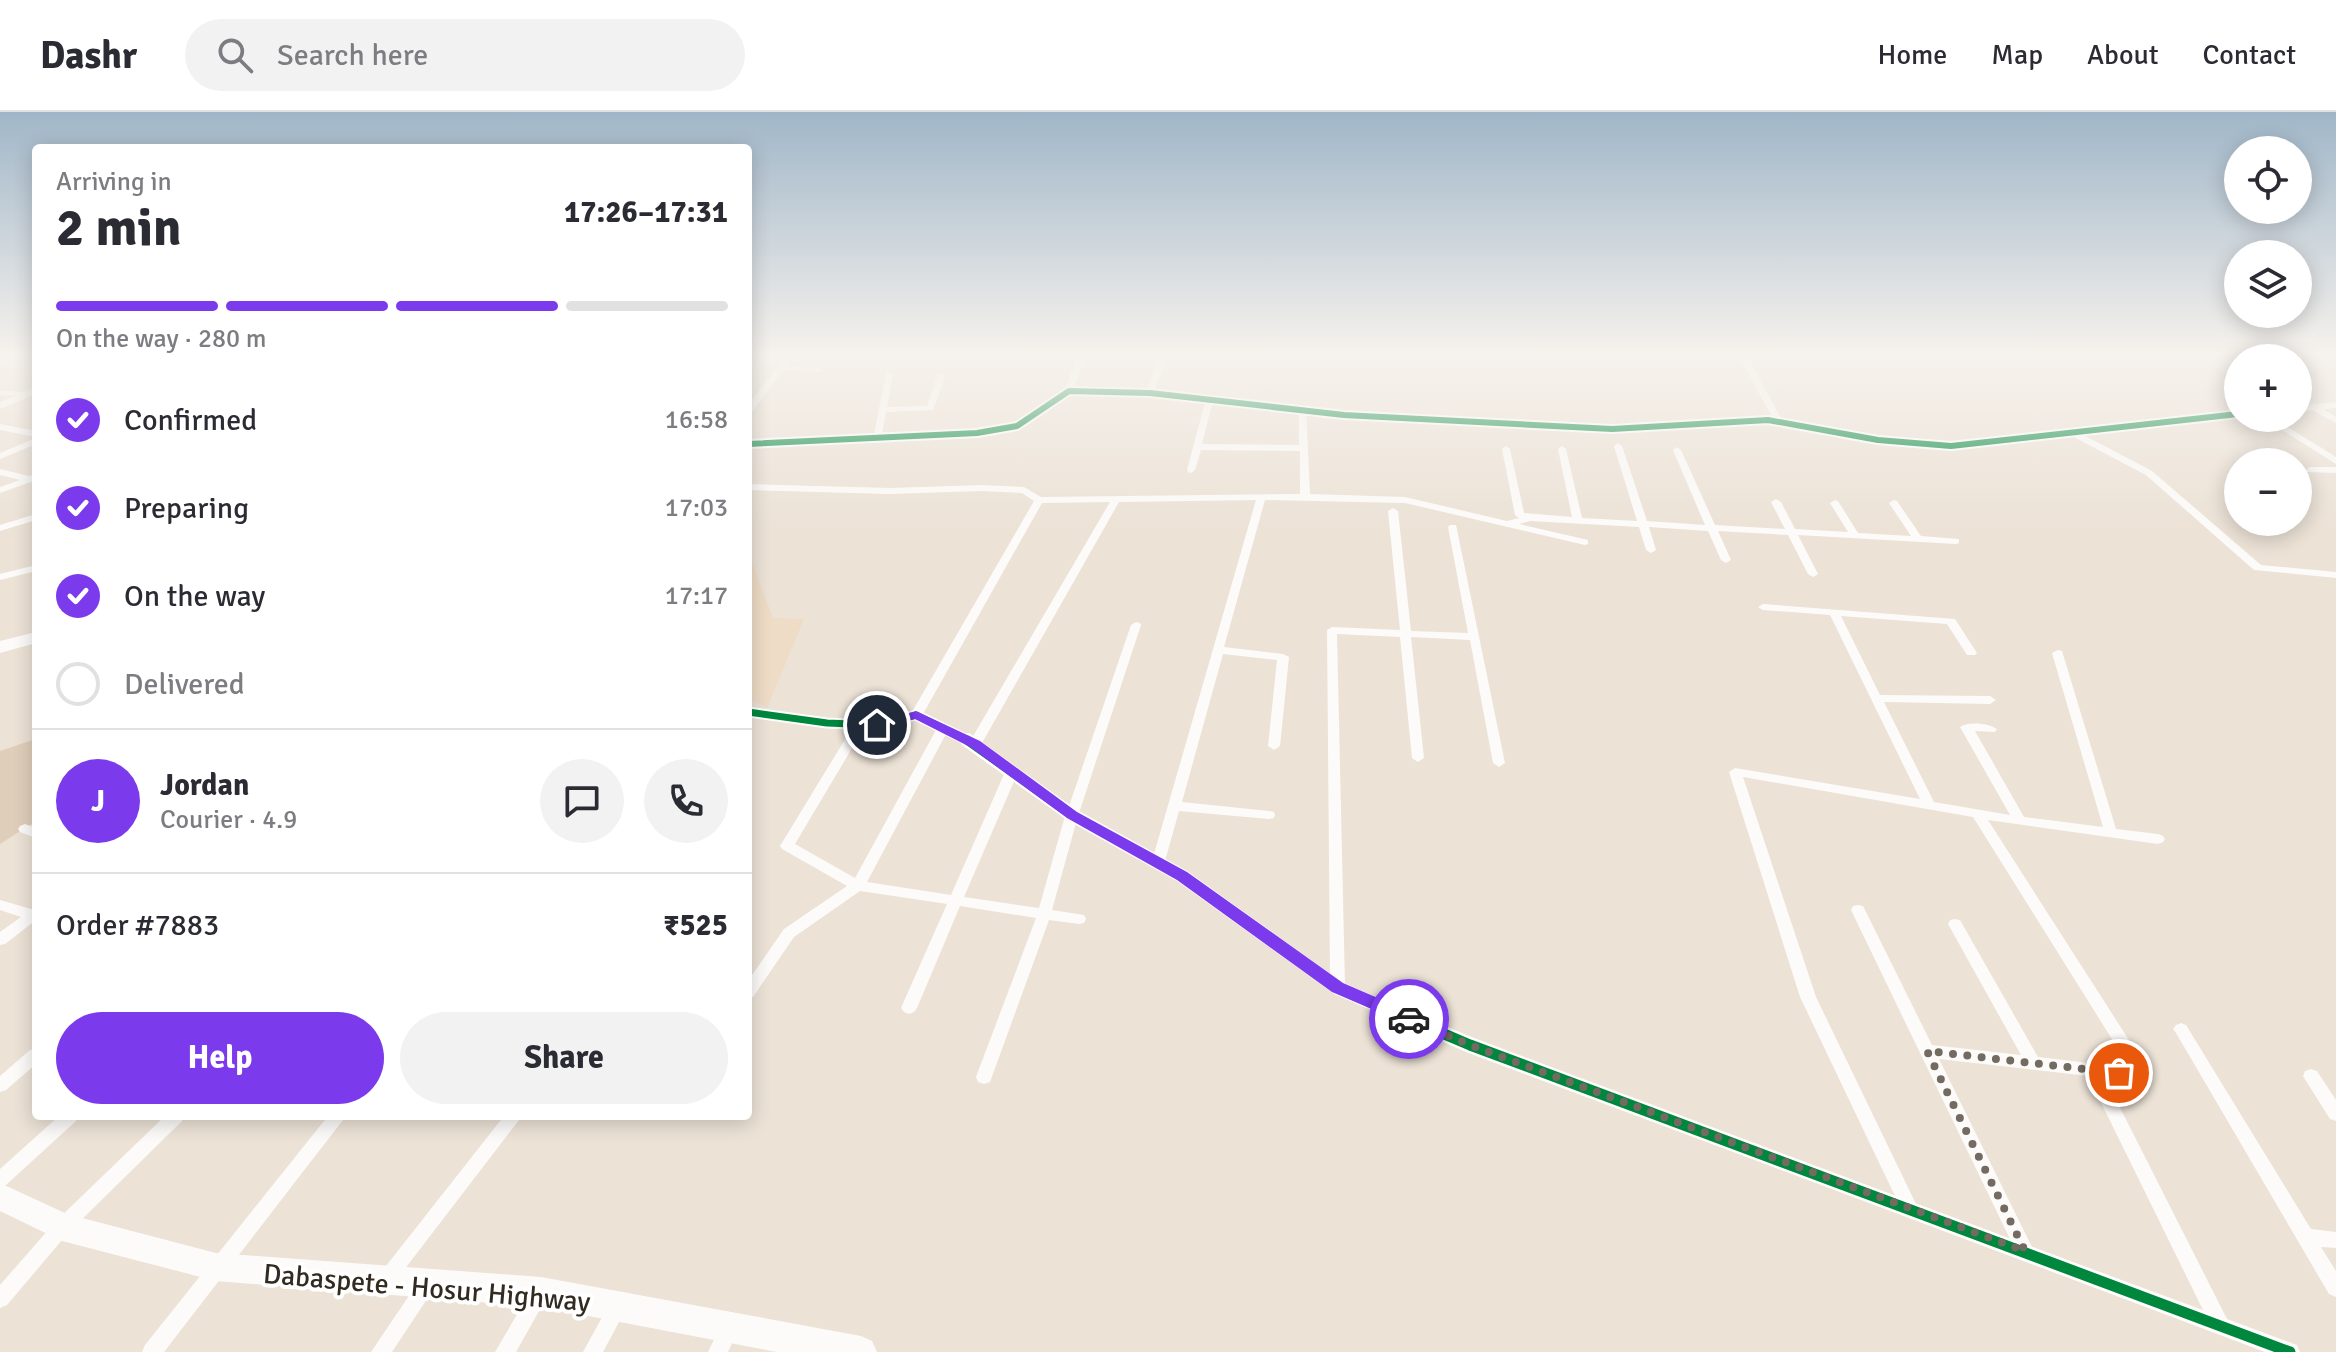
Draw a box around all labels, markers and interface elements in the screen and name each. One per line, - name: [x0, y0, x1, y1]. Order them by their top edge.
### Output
- search box: [185, 19, 745, 91]
- text: Dashr: [40, 32, 137, 79]
- icon: search: [213, 33, 257, 77]
- text: Search here: [277, 37, 428, 74]
- text: Home: [1878, 38, 1947, 72]
- text: Map: [1991, 38, 2043, 72]
- text: About: [2087, 38, 2159, 72]
- text: Contact: [2203, 38, 2296, 72]
- map controls: [2224, 136, 2312, 536]
- button: locate: [2224, 136, 2312, 224]
- text: Arriving in: [56, 166, 172, 198]
- text: 17:26–17:31: [564, 194, 728, 231]
- text: 2 min: [56, 196, 182, 260]
- button: layers: [2224, 240, 2312, 328]
- text: On the way · 280 m: [56, 323, 266, 355]
- button: +: [2224, 344, 2312, 432]
- icon: check: [56, 398, 100, 442]
- text: Confirmed: [124, 402, 257, 439]
- text: 16:58: [665, 404, 728, 436]
- button: −: [2224, 448, 2312, 536]
- icon: check: [56, 486, 100, 530]
- text: Preparing: [124, 490, 249, 527]
- text: 17:03: [665, 492, 728, 524]
- icon: check: [56, 574, 100, 618]
- text: On the way: [124, 578, 265, 615]
- text: 17:17: [665, 580, 728, 612]
- text: Delivered: [124, 666, 245, 703]
- pin: [843, 691, 911, 759]
- icon: home: [855, 703, 899, 747]
- button: chat: [540, 759, 624, 843]
- button: phone: [644, 759, 728, 843]
- text: Jordan: [160, 767, 249, 804]
- text: J: [91, 783, 105, 820]
- text: Courier · 4.9: [160, 804, 297, 836]
- text: Order #7883: [56, 907, 219, 944]
- text: ₹525: [663, 907, 728, 944]
- courier: [1369, 979, 1449, 1059]
- icon: car: [1387, 997, 1431, 1041]
- button: Help: [56, 1012, 384, 1104]
- button: Share: [400, 1012, 728, 1104]
- pin: [2085, 1039, 2153, 1107]
- icon: bag: [2097, 1051, 2141, 1095]
- street label: Dabaspete - Hosur Highway: [262, 1257, 592, 1319]

